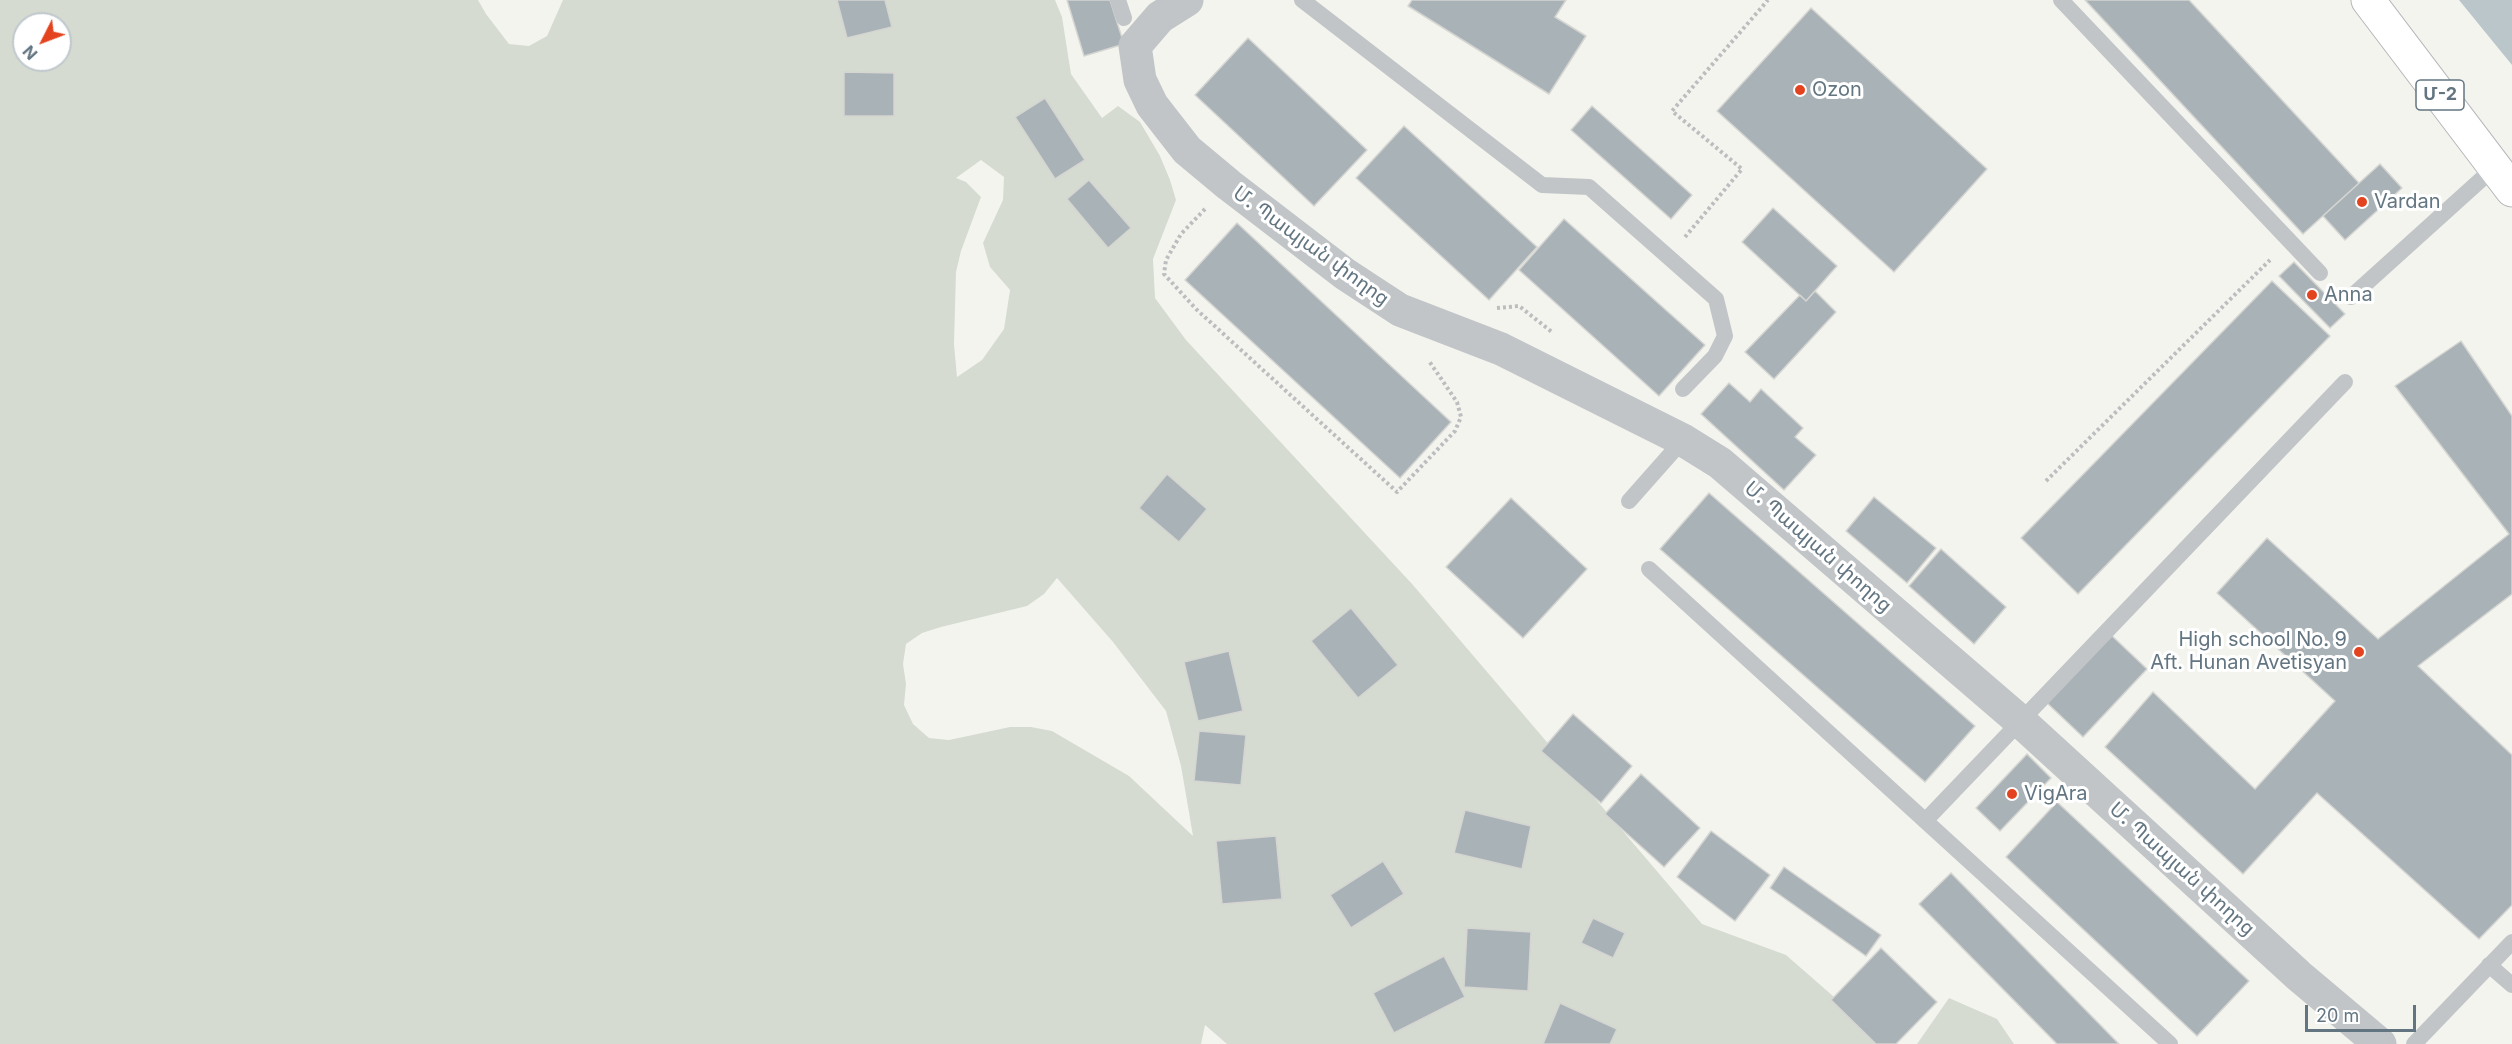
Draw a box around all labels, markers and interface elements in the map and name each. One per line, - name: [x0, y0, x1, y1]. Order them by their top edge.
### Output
- north arrow: [12, 12, 72, 72]
- text: N: [19, 41, 42, 64]
- place label: Ozon: [1812, 78, 1862, 102]
- road number: Մ-2: [2416, 80, 2464, 110]
- marker: Ozon: [1793, 83, 1807, 97]
- street label: Մ․ Պապյան փողոց: [1228, 181, 1394, 311]
- place label: Vardan: [2374, 190, 2441, 214]
- marker: Vardan: [2355, 195, 2369, 209]
- place label: Anna: [2324, 283, 2373, 307]
- marker: Anna: [2305, 288, 2319, 302]
- street label: Մ․ Պապյան փողոց: [1739, 476, 1897, 618]
- place label: High school No. 9 Aft. Hunan Avetisyan: [2150, 628, 2347, 675]
- marker: High school No. 9 Aft. Hunan Avetisyan: [2352, 645, 2366, 659]
- place label: VigAra: [2024, 782, 2087, 806]
- marker: VigAra: [2005, 787, 2019, 801]
- street label: Մ․ Պապյան փողոց: [2104, 797, 2260, 941]
- scale bar: [2308, 993, 2419, 1031]
- text: 20 m: [2316, 1005, 2359, 1026]

